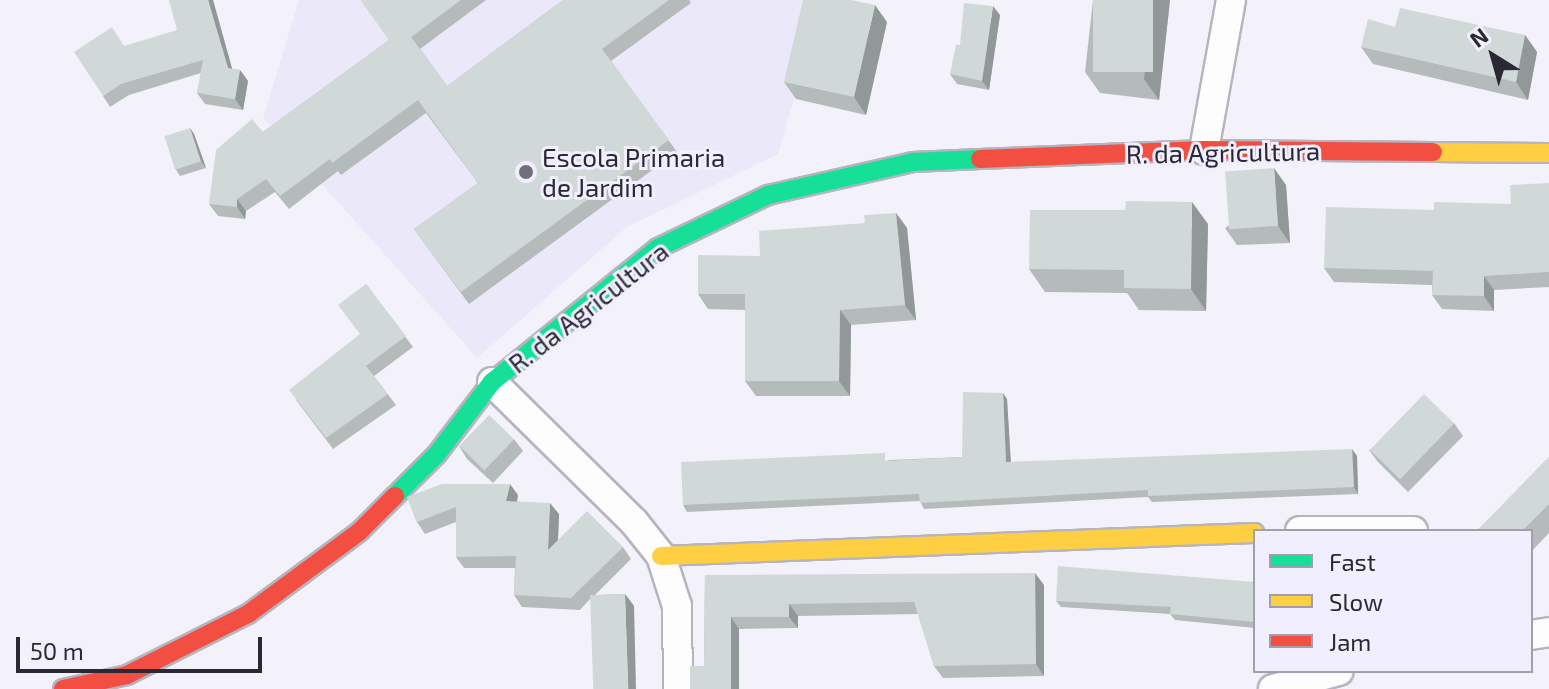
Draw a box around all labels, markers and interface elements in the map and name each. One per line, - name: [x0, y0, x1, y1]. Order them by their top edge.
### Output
- north arrow: [1453, 16, 1533, 96]
- text: N: [1464, 22, 1493, 52]
- street label: R. da Agricultura: [1125, 135, 1321, 169]
- place label: Escola Primaria de Jardim: [542, 141, 725, 202]
- marker: Escola Primaria de Jardim: [517, 163, 535, 181]
- street label: R. da Agricultura: [502, 235, 674, 379]
- legend: [1253, 529, 1533, 673]
- text: Fast: [1329, 547, 1376, 576]
- text: Slow: [1329, 587, 1383, 616]
- scale bar: [20, 621, 266, 671]
- text: Jam: [1329, 627, 1371, 656]
- text: 50 m: [30, 636, 84, 665]

